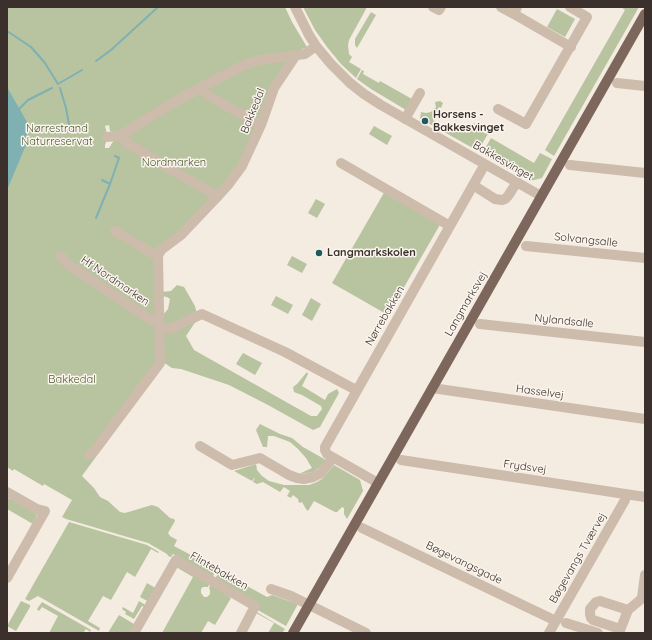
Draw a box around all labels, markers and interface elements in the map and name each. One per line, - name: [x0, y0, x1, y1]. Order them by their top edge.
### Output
- street label: Bakkedal: [238, 87, 268, 135]
- place label: Horsens - Bakkesvinget: [433, 108, 504, 134]
- marker: Horsens - Bakkesvinget: [420, 116, 430, 126]
- park label: Nørrestrand Naturreservat: [21, 122, 93, 148]
- street label: Bakkesvinget: [470, 138, 536, 184]
- park label: Nordmarken: [142, 156, 206, 170]
- street label: Solvangsalle: [554, 230, 618, 250]
- place label: Langmarkskolen: [327, 246, 416, 260]
- marker: Langmarkskolen: [314, 248, 324, 258]
- street label: Hf Nordmarken: [78, 253, 152, 309]
- street label: Langmarksvej: [442, 269, 490, 339]
- street label: Nørrebakken: [363, 284, 407, 348]
- street label: Nylandsalle: [534, 311, 594, 331]
- park label: Bakkedal: [48, 373, 96, 387]
- street label: Hasselvej: [515, 382, 565, 402]
- street label: Frydsvej: [503, 457, 547, 477]
- street label: Bøgevangs Tværvej: [547, 510, 609, 606]
- street label: Bøgevangsgade: [423, 539, 505, 587]
- street label: Flintebakken: [188, 549, 250, 593]

